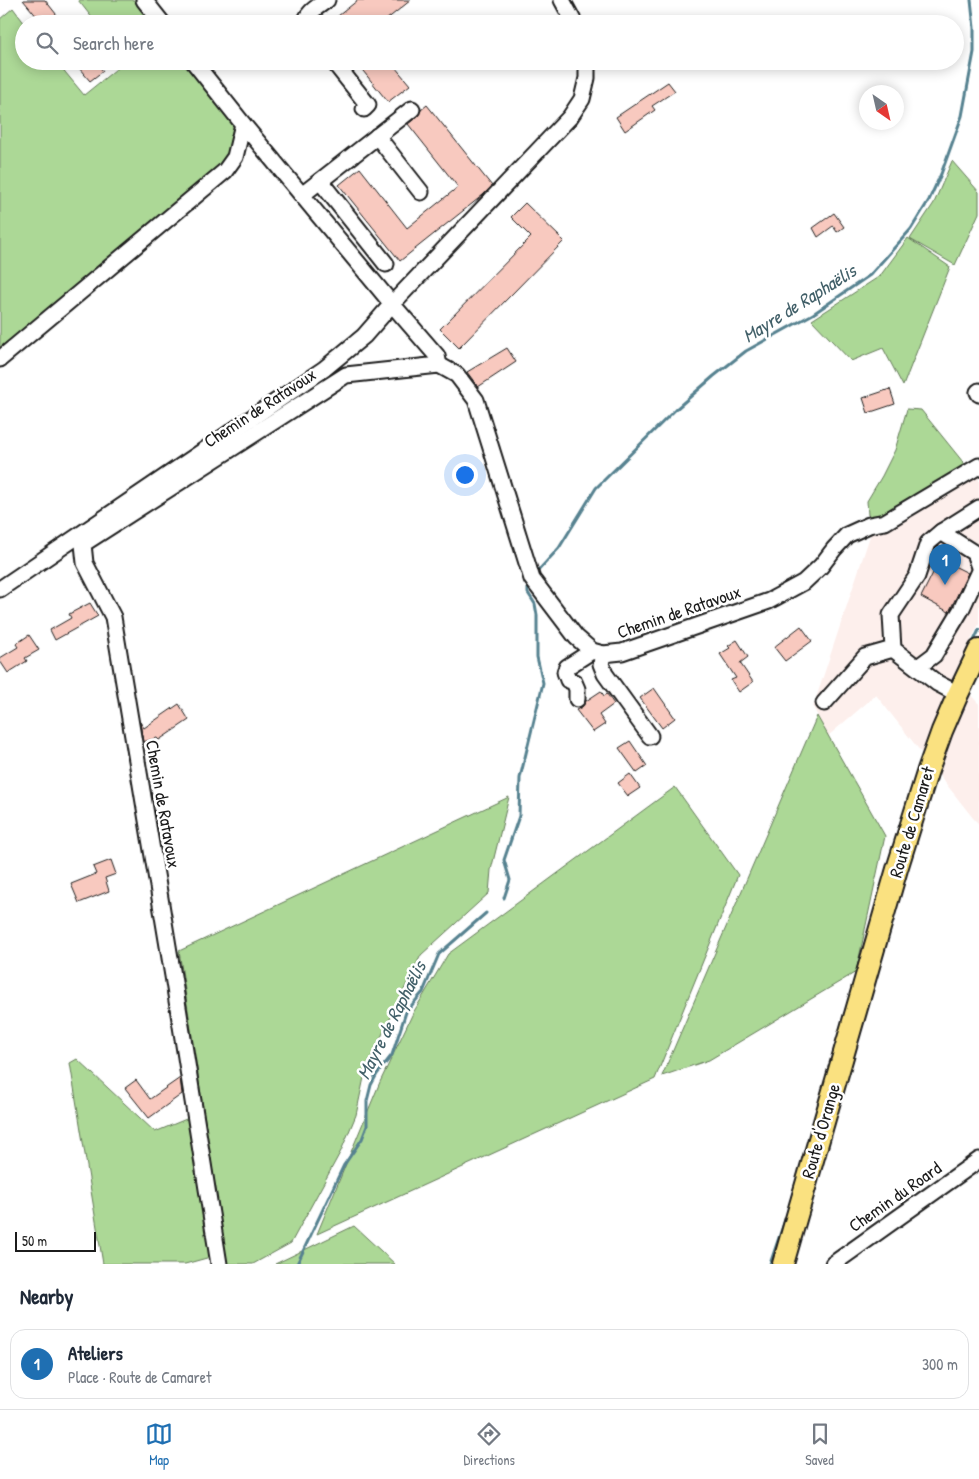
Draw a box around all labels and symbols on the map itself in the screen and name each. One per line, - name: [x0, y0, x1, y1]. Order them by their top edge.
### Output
- north arrow: [859, 85, 904, 130]
- water label: Mayre de Raphaëlis: [737, 257, 862, 348]
- street label: Chemin de Ratavoux: [199, 362, 321, 453]
- your location: [452, 462, 478, 488]
- pin: 1: [929, 544, 961, 585]
- street label: Chemin de Ratavoux: [613, 579, 744, 644]
- street label: Chemin de Ratavoux: [140, 738, 187, 870]
- street label: Route de Camaret: [883, 762, 941, 880]
- water label: Mayre de Raphaëlis: [350, 955, 433, 1083]
- street label: Route d'Orange: [795, 1081, 846, 1181]
- street label: Chemin du Roard: [843, 1155, 946, 1238]
- scale bar: [15, 1229, 96, 1252]

